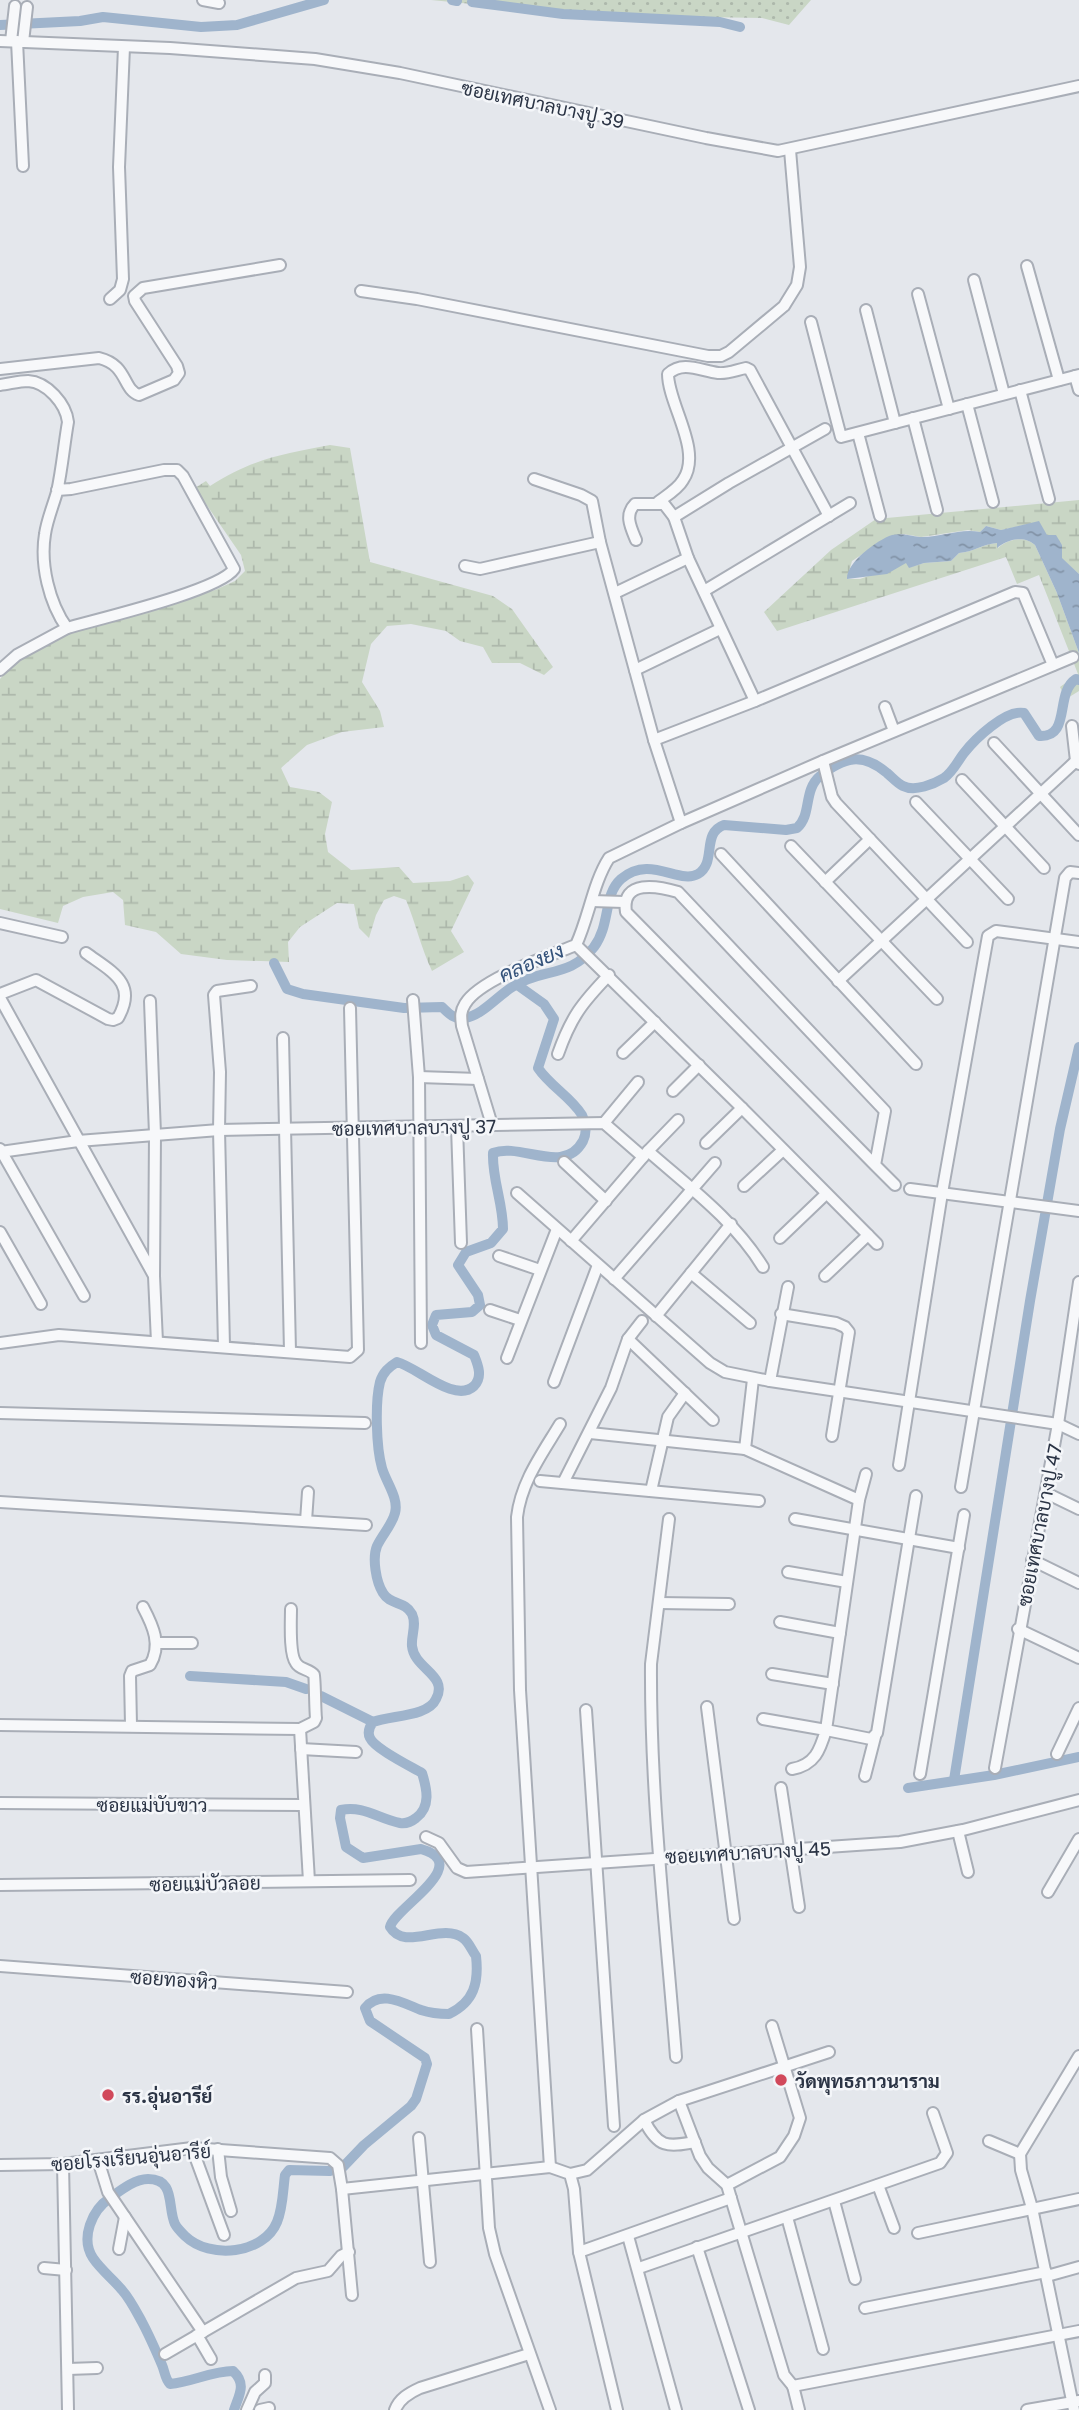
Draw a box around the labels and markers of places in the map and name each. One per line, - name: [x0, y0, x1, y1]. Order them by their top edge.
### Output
- place label: วัดพุทธภาวนาราม: [795, 2069, 940, 2096]
- marker: วัดพุทธภาวนาราม: [773, 2072, 789, 2088]
- place label: รร.อุ่นอารีย์: [122, 2084, 214, 2111]
- marker: รร.อุ่นอารีย์: [100, 2087, 116, 2103]

